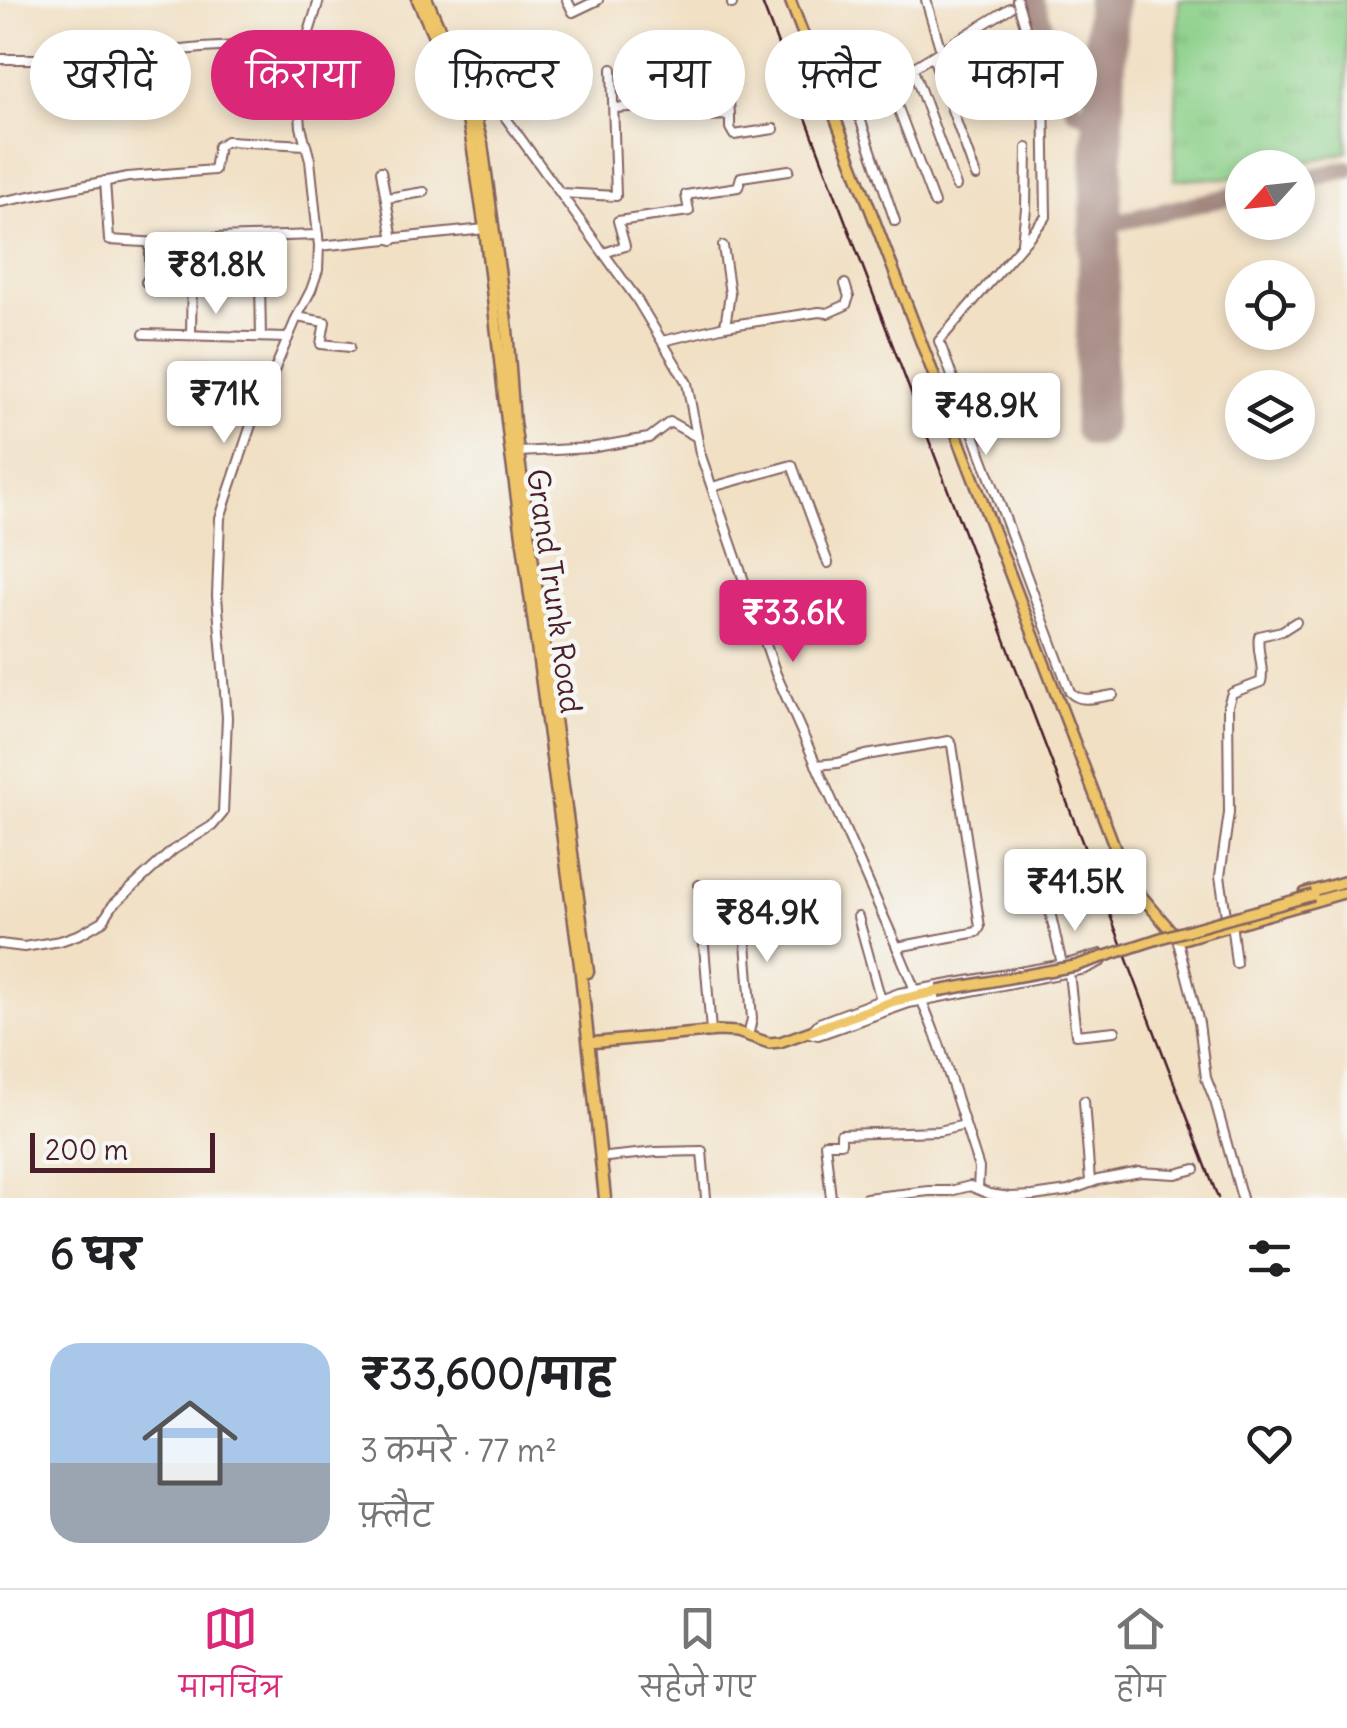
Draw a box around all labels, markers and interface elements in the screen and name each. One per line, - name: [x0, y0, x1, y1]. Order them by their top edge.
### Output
- chip: खरीदें: [30, 30, 191, 120]
- chip: किराया: [211, 30, 395, 120]
- chip: फ़िल्टर: [415, 30, 593, 120]
- chip: नया: [613, 30, 745, 120]
- chip: फ़्लैट: [765, 30, 915, 120]
- chip: मकान: [935, 30, 1097, 120]
- north arrow: [1225, 150, 1315, 240]
- map controls: [1225, 150, 1315, 460]
- pin: ₹81.8K: [135, 232, 297, 317]
- text: ₹81.8K: [167, 244, 265, 285]
- button: locate: [1225, 260, 1315, 350]
- pin: ₹71K: [165, 361, 283, 446]
- button: layers: [1225, 370, 1315, 460]
- text: ₹71K: [189, 373, 259, 414]
- pin: ₹48.9K: [905, 373, 1067, 458]
- text: ₹48.9K: [934, 385, 1038, 426]
- street label: Grand Trunk Road: [519, 466, 591, 716]
- pin: ₹33.6K: [712, 580, 874, 665]
- text: ₹33.6K: [741, 592, 845, 633]
- pin: ₹41.5K: [994, 849, 1156, 934]
- text: ₹41.5K: [1026, 861, 1124, 902]
- pin: ₹84.9K: [686, 880, 848, 965]
- text: ₹84.9K: [715, 892, 819, 933]
- scale bar: [30, 1128, 215, 1172]
- text: 200 m: [45, 1132, 128, 1168]
- text: 6 घर: [50, 1228, 140, 1280]
- icon: filters: [1242, 1231, 1297, 1286]
- text: ₹33,600/माह: [360, 1348, 613, 1400]
- icon: home: [130, 1383, 250, 1503]
- icon: heart: [1242, 1416, 1297, 1471]
- text: 3 कमरे · 77 m²: [360, 1430, 557, 1471]
- text: फ़्लैट: [360, 1495, 433, 1536]
- tab: मानचित्र: [179, 1601, 282, 1718]
- tab: सहेजे गए: [639, 1601, 755, 1718]
- tab: होम: [1113, 1601, 1168, 1718]

